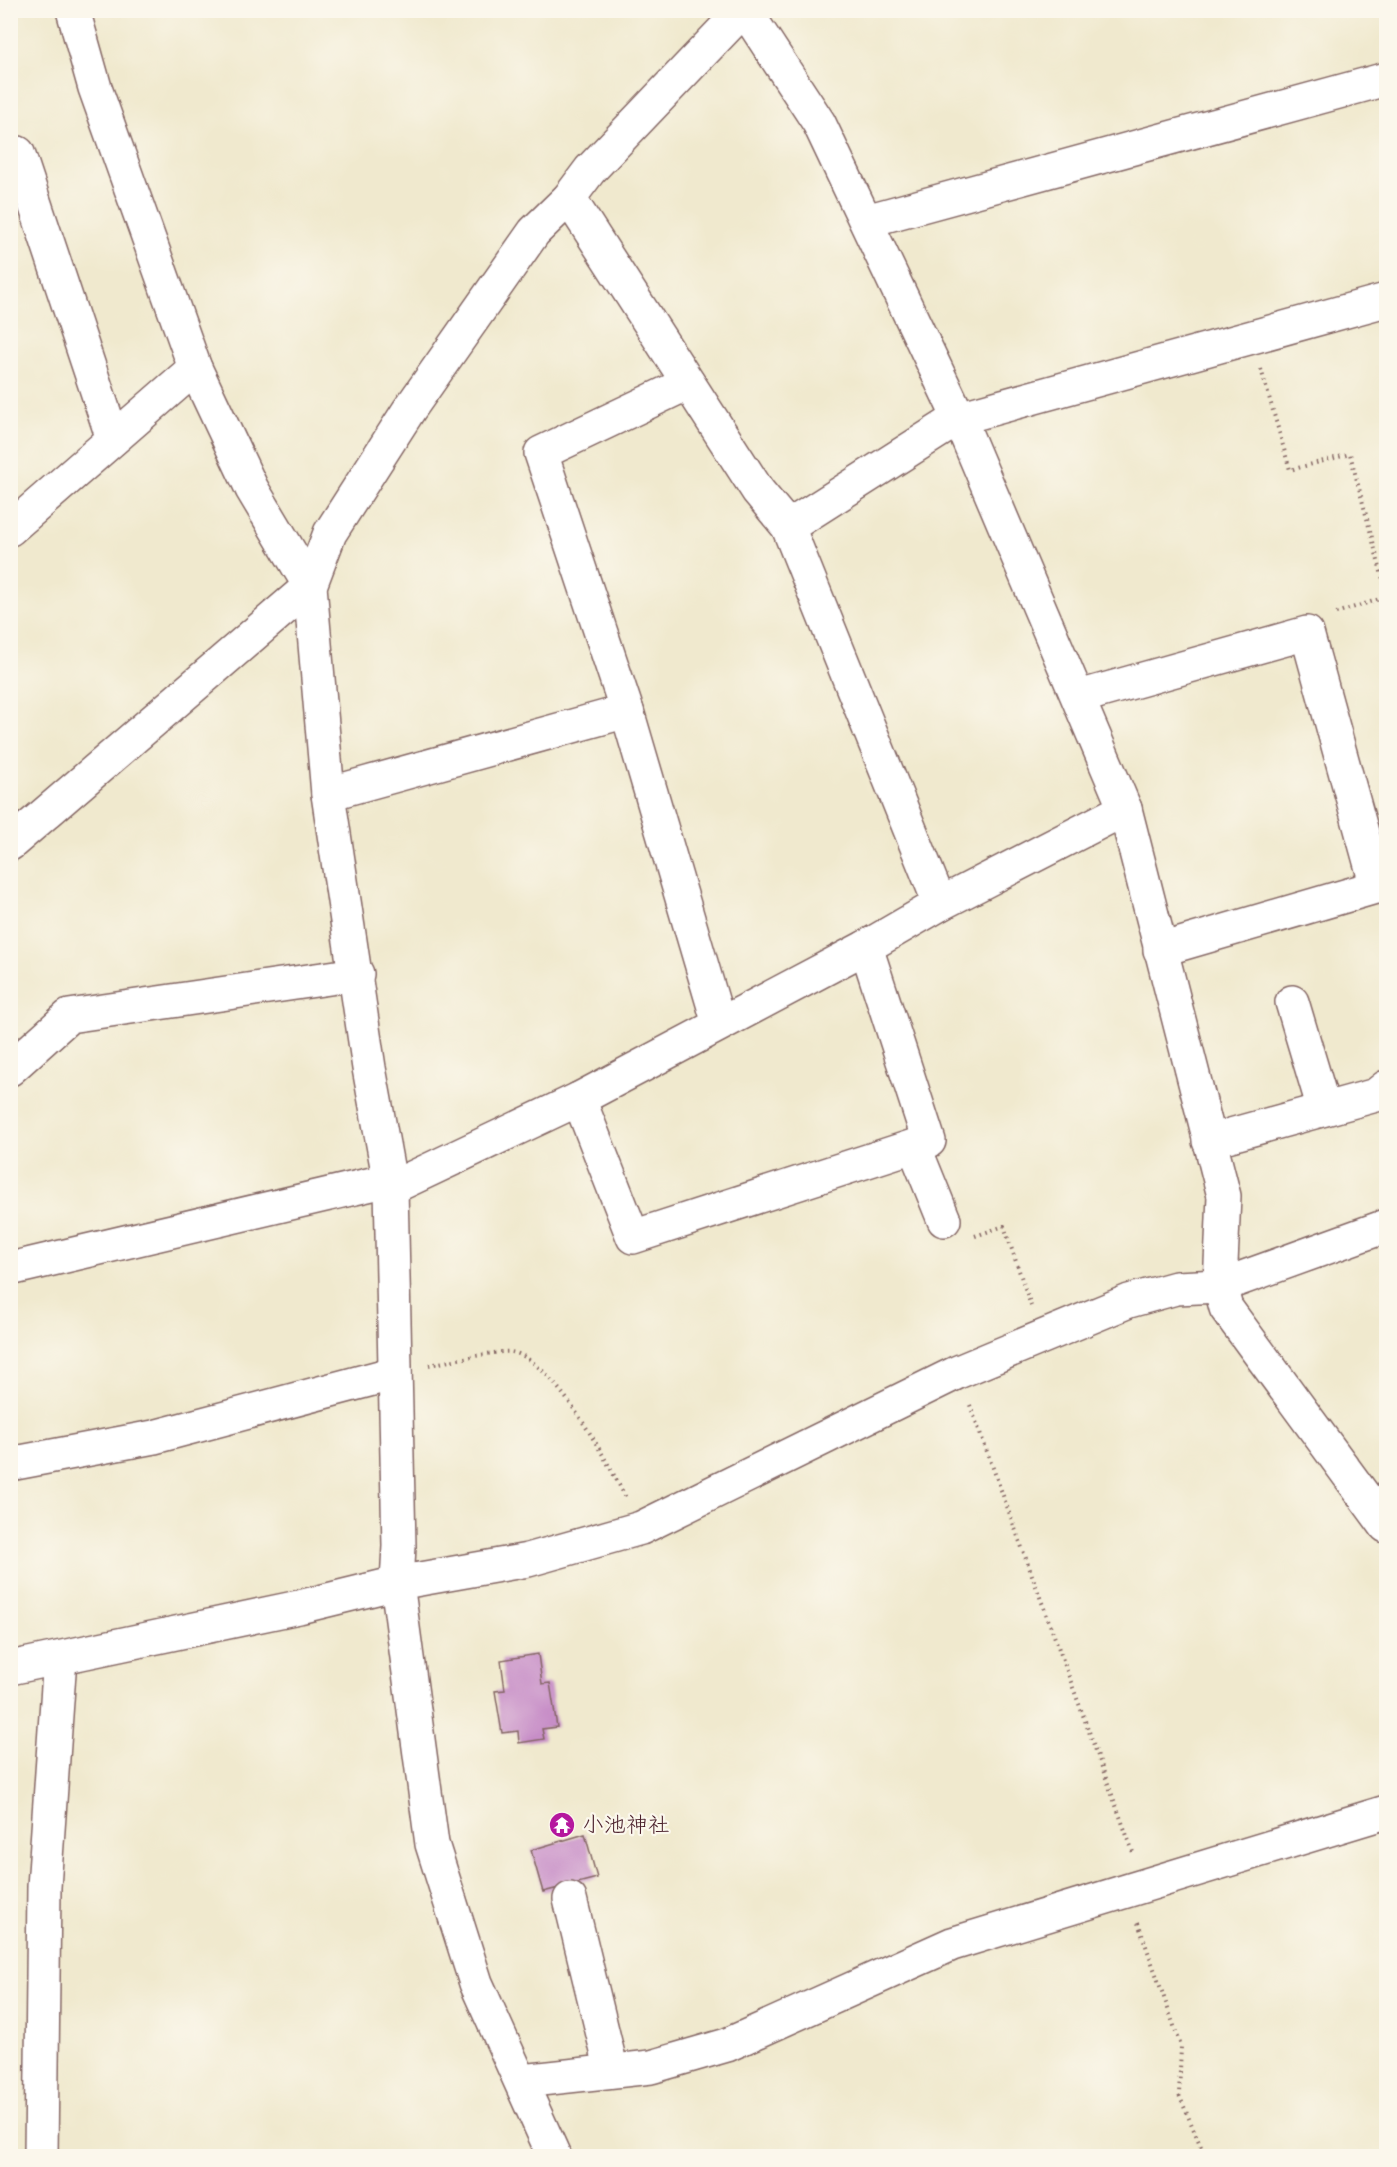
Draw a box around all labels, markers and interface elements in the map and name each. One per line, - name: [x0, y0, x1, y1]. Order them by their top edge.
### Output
- temple icon: 小池神社: [547, 1810, 577, 1840]
- place label: 小池神社: [582, 1812, 670, 1838]

